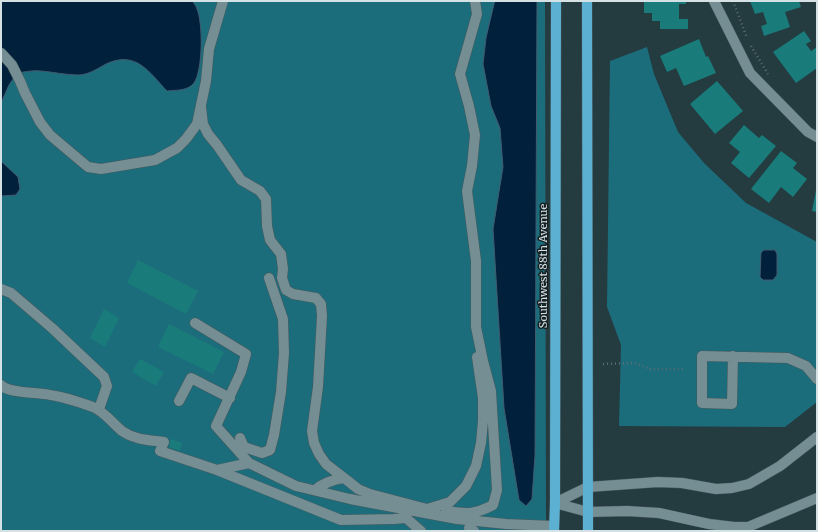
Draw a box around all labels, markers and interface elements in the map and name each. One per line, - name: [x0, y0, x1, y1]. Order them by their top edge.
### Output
- street label: Southwest 88th Avenue: [537, 204, 551, 328]

